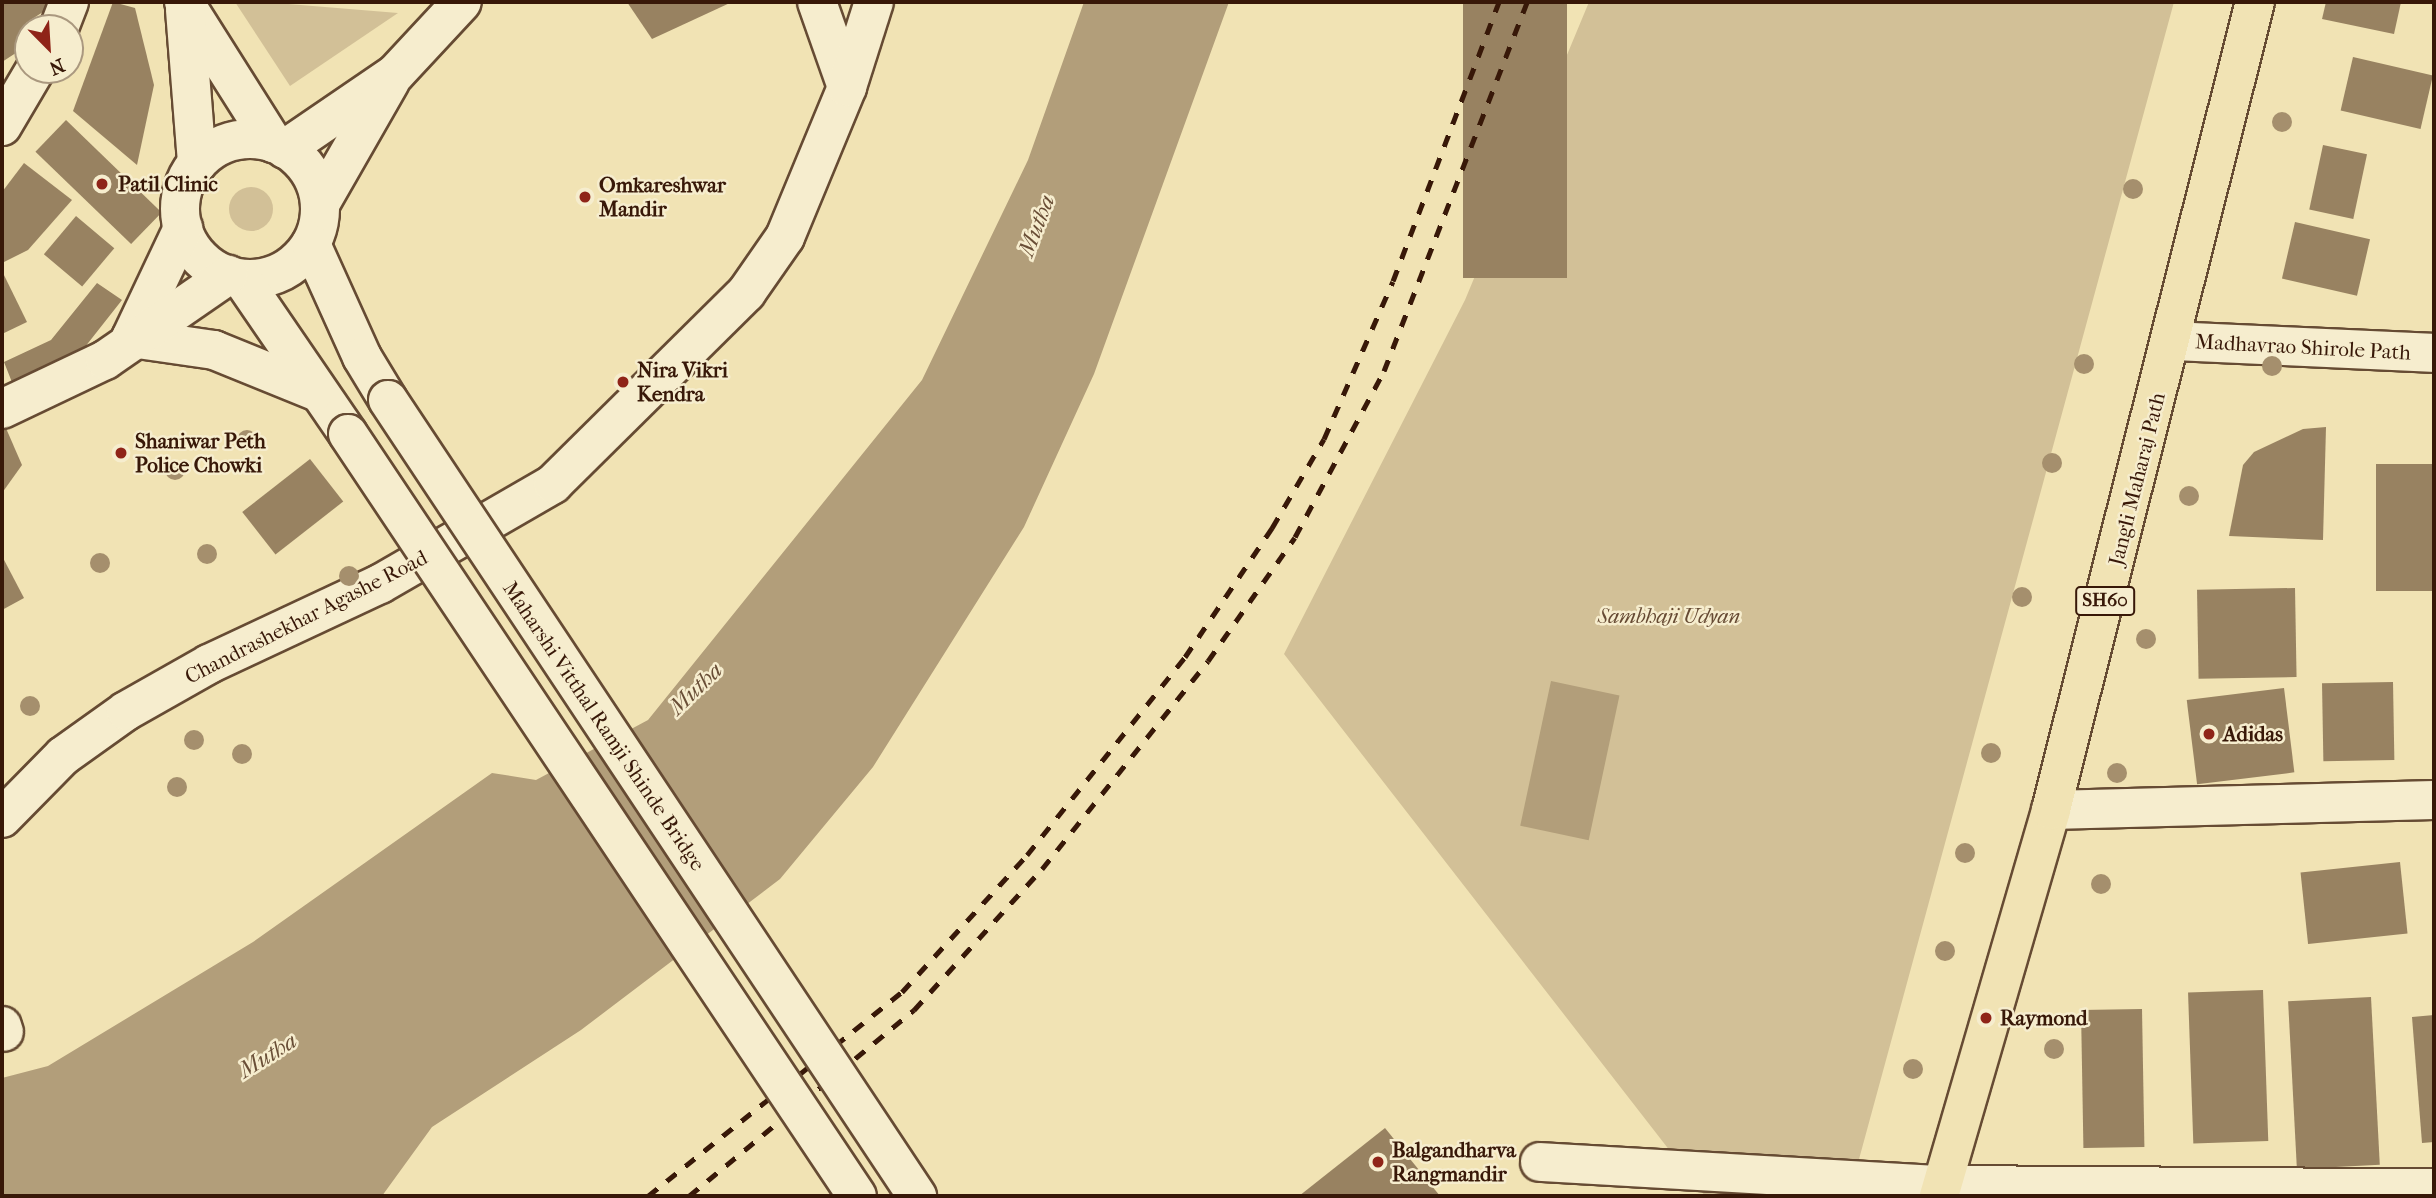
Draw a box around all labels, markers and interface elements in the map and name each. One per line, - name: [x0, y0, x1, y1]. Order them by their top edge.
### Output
- north arrow: [14, 14, 84, 84]
- text: N: [46, 53, 68, 79]
- place label: Patil Clinic: [118, 171, 218, 197]
- place label: Omkareshwar Mandir: [599, 172, 726, 222]
- marker: Patil Clinic: [92, 174, 112, 194]
- marker: Omkareshwar Mandir: [577, 189, 593, 205]
- water label: Mutha: [1013, 191, 1061, 261]
- street label: Madhavrao Shirole Path: [2195, 329, 2411, 365]
- place label: Nira Vikri Kendra: [637, 357, 728, 407]
- marker: Nira Vikri Kendra: [615, 374, 631, 390]
- street label: Jangli Maharaj Path: [2103, 390, 2171, 568]
- place label: Shaniwar Peth Police Chowki: [135, 428, 266, 478]
- marker: Shaniwar Peth Police Chowki: [113, 445, 129, 461]
- street label: Chandrashekhar Agashe Road: [181, 545, 431, 689]
- street label: Maharshi Vitthal Ramji Shinde Bridge: [497, 576, 711, 876]
- road number: SH60: [2074, 586, 2136, 616]
- park label: Sambhaji Udyan: [1598, 603, 1740, 629]
- water label: Mutha: [664, 657, 728, 721]
- place label: Adidas: [2223, 721, 2283, 747]
- marker: Adidas: [2201, 726, 2217, 742]
- place label: Raymond: [2000, 1005, 2087, 1031]
- marker: Raymond: [1978, 1010, 1994, 1026]
- water label: Mutha: [234, 1027, 302, 1085]
- place label: Balgandharva Rangmandir: [1392, 1137, 1516, 1187]
- marker: Balgandharva Rangmandir: [1370, 1154, 1386, 1170]

